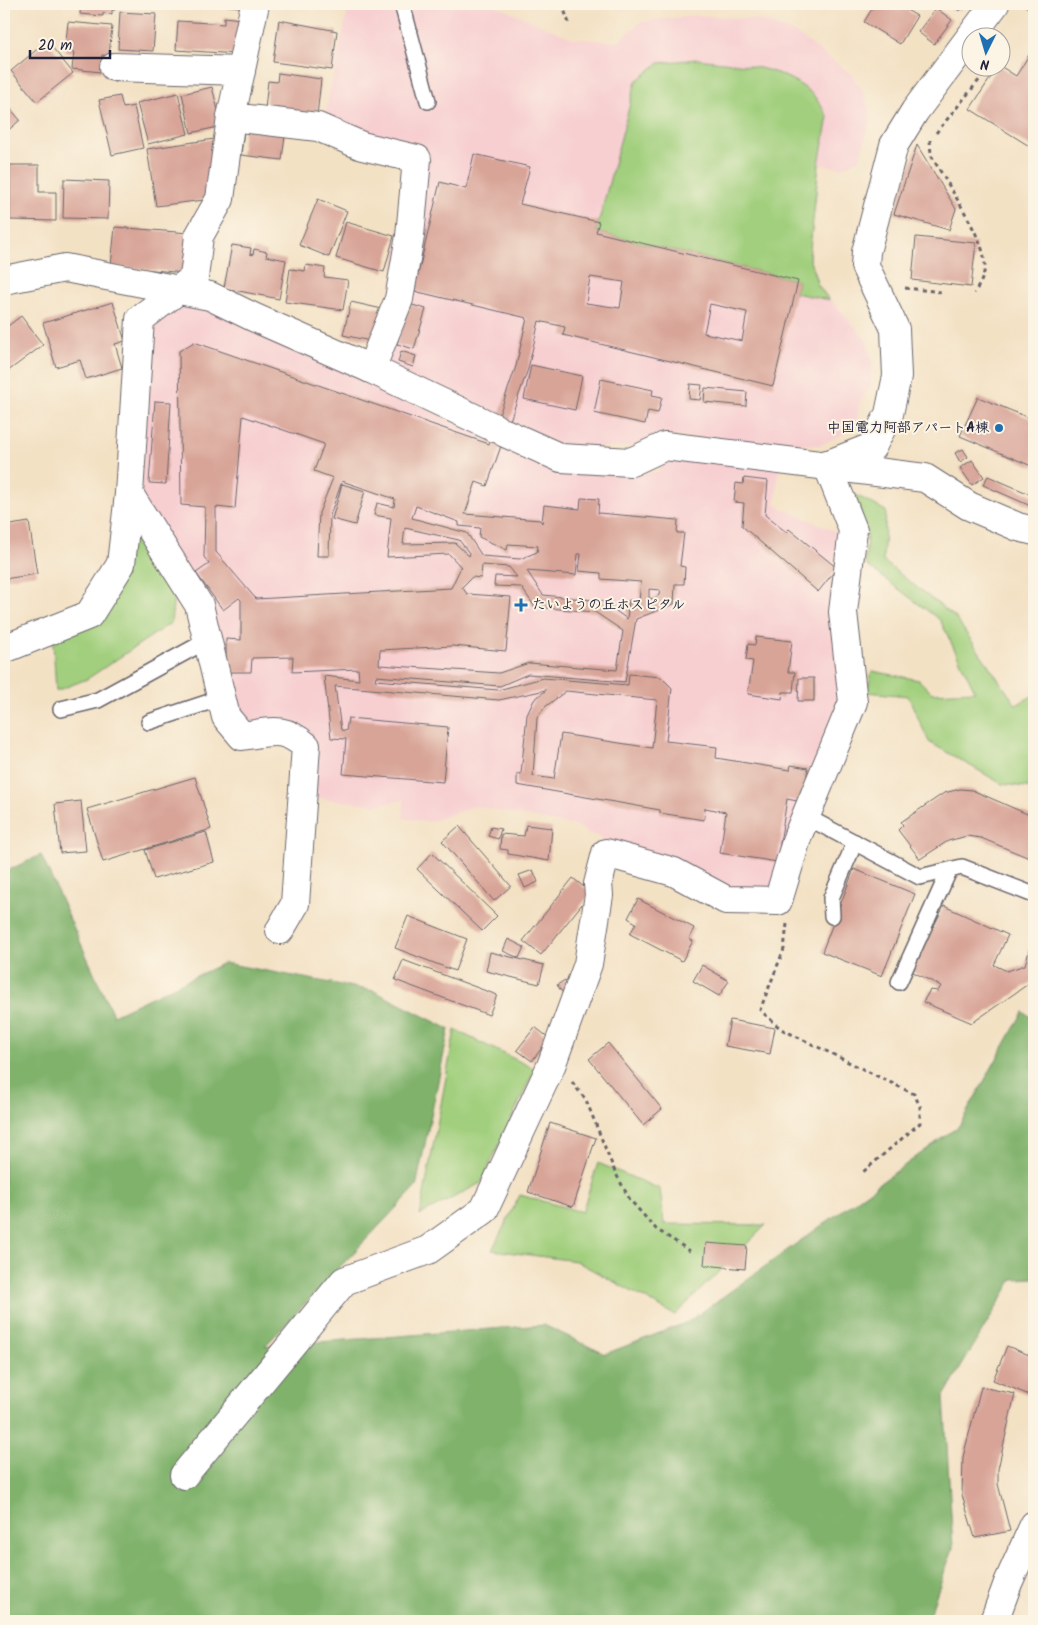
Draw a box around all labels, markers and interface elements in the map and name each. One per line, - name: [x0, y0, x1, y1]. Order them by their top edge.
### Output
- scale bar: [30, 28, 110, 60]
- north arrow: [960, 28, 1010, 78]
- text: 20 m: [38, 34, 72, 58]
- text: N: [979, 53, 990, 75]
- place label: 中国電力阿部アパートA棟: [827, 417, 990, 439]
- marker: 中国電力阿部アパートA棟: [993, 422, 1005, 434]
- place label: たいようの丘ホスピタル: [532, 594, 685, 616]
- marker: たいようの丘ホスピタル: [514, 598, 528, 612]

